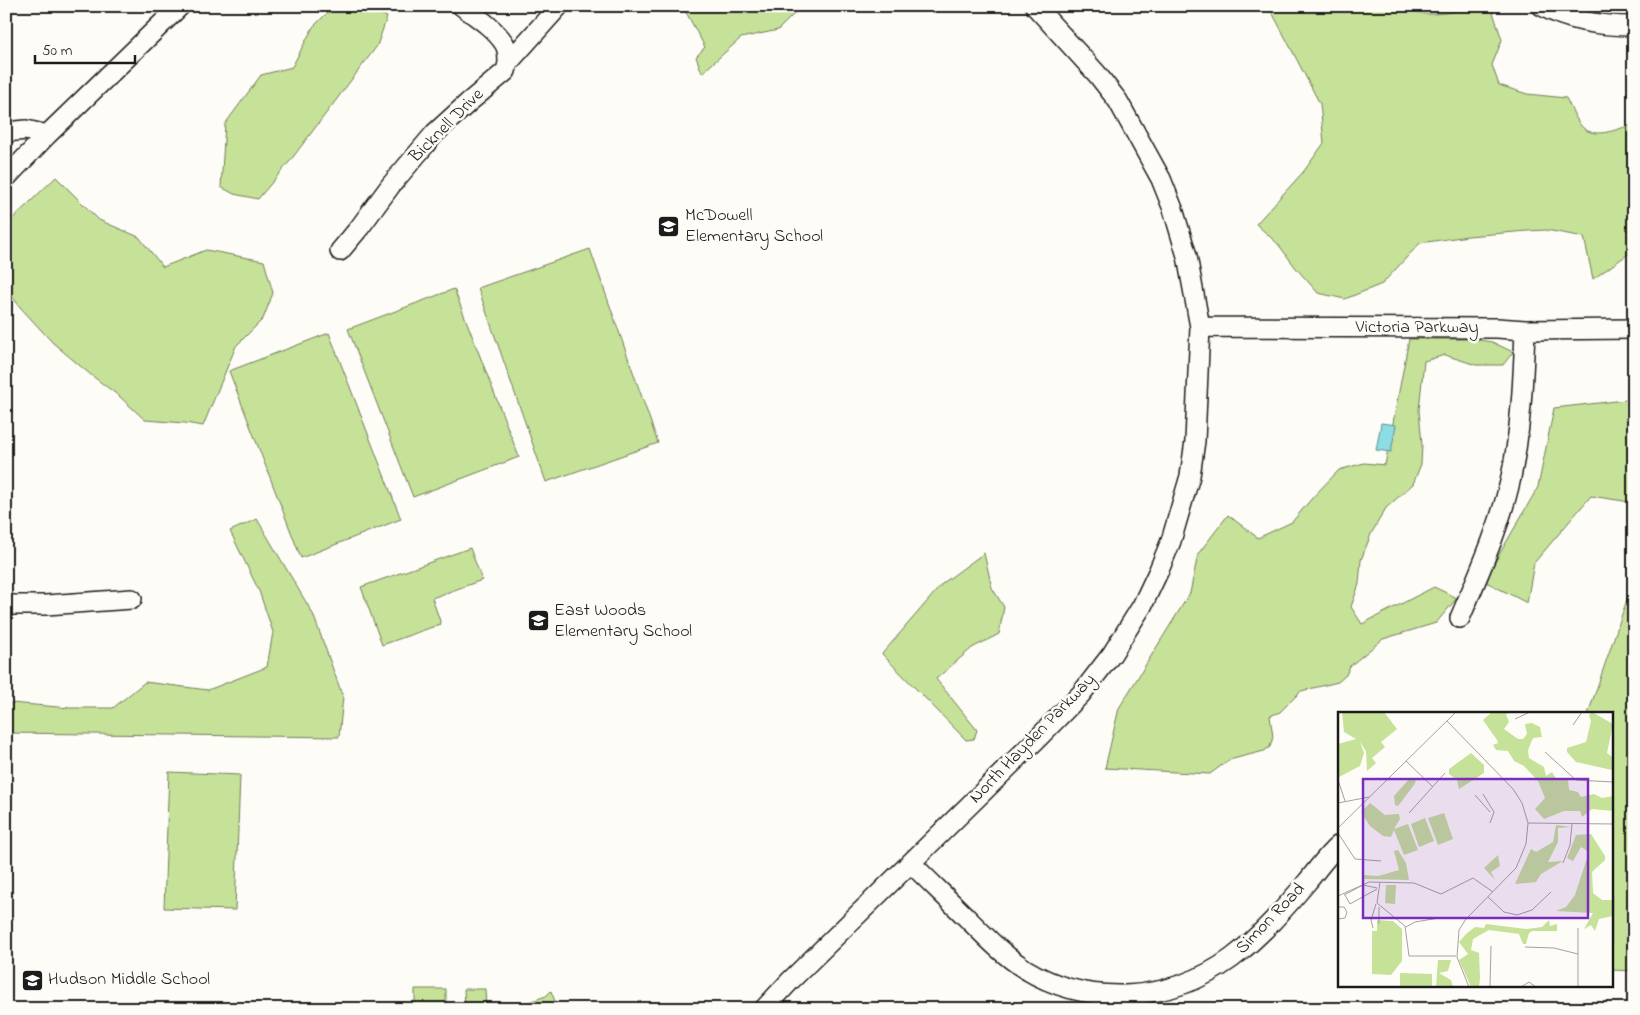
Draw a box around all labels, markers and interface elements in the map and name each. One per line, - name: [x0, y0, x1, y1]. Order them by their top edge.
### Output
- scale bar: [35, 32, 135, 64]
- text: 50 m: [42, 40, 73, 62]
- street label: Bicknell Drive: [403, 82, 491, 170]
- place label: McDowell Elementary School: [685, 203, 823, 250]
- school or university icon: McDowell Elementary School: [657, 214, 681, 238]
- street label: Victoria Parkway: [1354, 315, 1479, 341]
- place label: East Woods Elementary School: [554, 598, 692, 645]
- school or university icon: East Woods Elementary School: [526, 609, 550, 633]
- street label: North Hayden Parkway: [964, 668, 1102, 810]
- inset map: [1338, 712, 1612, 988]
- street label: Simon Road: [1230, 877, 1312, 961]
- place label: Hudson Middle School: [48, 967, 210, 993]
- school or university icon: Hudson Middle School: [20, 968, 44, 992]

